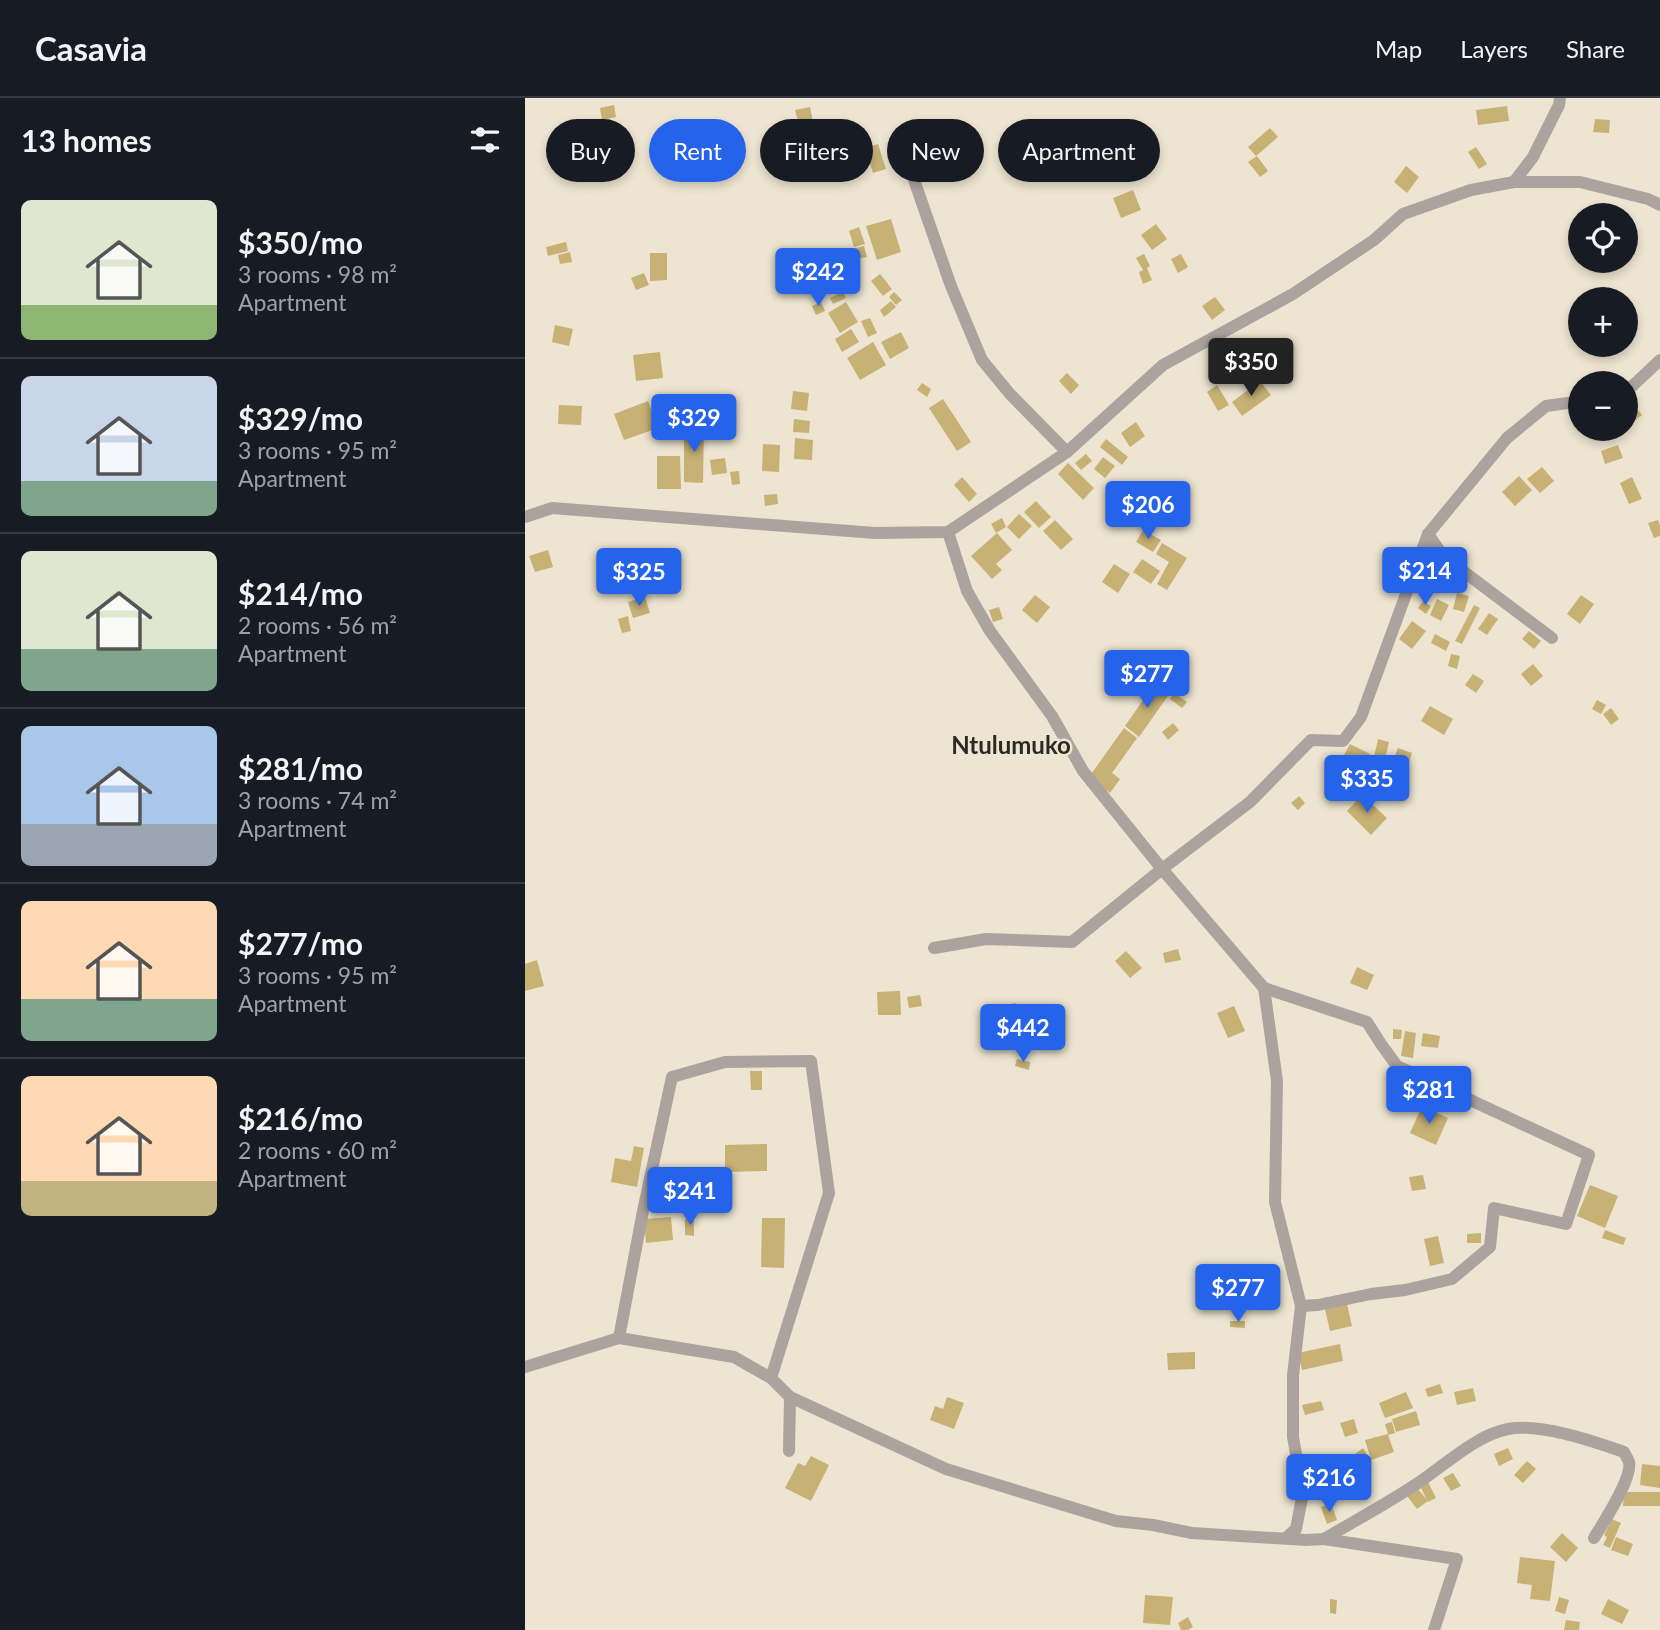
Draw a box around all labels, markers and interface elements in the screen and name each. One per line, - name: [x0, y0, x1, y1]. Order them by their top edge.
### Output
- text: Casavia: [35, 28, 147, 68]
- text: Map: [1375, 34, 1422, 63]
- text: Layers: [1460, 34, 1528, 63]
- text: Share: [1566, 34, 1625, 63]
- chip: Buy: [546, 119, 635, 182]
- chip: Rent: [649, 119, 746, 182]
- chip: Filters: [760, 119, 873, 182]
- chip: New: [887, 119, 984, 182]
- chip: Apartment: [998, 119, 1160, 182]
- icon: filters: [466, 121, 504, 159]
- text: 13 homes: [21, 122, 152, 158]
- map controls: [1568, 203, 1638, 441]
- button: locate: [1568, 203, 1638, 273]
- text: $350/mo: [238, 224, 363, 260]
- icon: home: [77, 228, 161, 312]
- pin: $242: [777, 248, 859, 308]
- text: $242: [791, 257, 845, 285]
- text: 3 rooms · 98 m²: [238, 260, 397, 288]
- button: +: [1568, 287, 1638, 357]
- text: Apartment: [238, 288, 346, 316]
- pin: $350: [1210, 338, 1292, 398]
- text: $350: [1224, 347, 1278, 375]
- button: −: [1568, 371, 1638, 441]
- pin: $329: [653, 394, 735, 454]
- text: $329/mo: [238, 400, 363, 436]
- text: $329: [667, 403, 721, 431]
- icon: home: [77, 404, 161, 488]
- text: 3 rooms · 95 m²: [238, 436, 397, 464]
- text: Apartment: [238, 464, 346, 492]
- pin: $206: [1107, 482, 1189, 541]
- text: $206: [1121, 490, 1175, 518]
- pin: $214: [1384, 547, 1466, 607]
- pin: $325: [598, 548, 680, 608]
- text: $214: [1398, 556, 1452, 584]
- text: $325: [612, 557, 666, 585]
- text: $214/mo: [238, 575, 363, 611]
- icon: home: [77, 579, 161, 663]
- text: 2 rooms · 56 m²: [238, 611, 397, 639]
- text: Apartment: [238, 639, 346, 667]
- pin: $277: [1106, 650, 1188, 710]
- text: $277: [1120, 659, 1174, 687]
- district label: Ntulumuko: [951, 730, 1071, 759]
- text: $281/mo: [238, 750, 363, 786]
- icon: home: [77, 754, 161, 838]
- pin: $335: [1326, 756, 1408, 815]
- text: $335: [1340, 764, 1394, 792]
- text: 3 rooms · 74 m²: [238, 786, 397, 814]
- text: Apartment: [238, 814, 346, 842]
- text: $277/mo: [238, 925, 363, 961]
- icon: home: [77, 929, 161, 1013]
- text: 3 rooms · 95 m²: [238, 961, 397, 989]
- text: Apartment: [238, 989, 346, 1017]
- pin: $442: [982, 1004, 1064, 1064]
- text: $442: [996, 1013, 1050, 1041]
- pin: $281: [1388, 1066, 1470, 1126]
- text: $281: [1402, 1075, 1456, 1103]
- text: $216/mo: [238, 1100, 363, 1136]
- icon: home: [77, 1104, 161, 1188]
- text: 2 rooms · 60 m²: [238, 1136, 397, 1164]
- text: Apartment: [238, 1164, 346, 1192]
- pin: $241: [649, 1168, 731, 1227]
- text: $241: [663, 1176, 717, 1204]
- pin: $277: [1197, 1264, 1279, 1324]
- text: $277: [1211, 1273, 1265, 1301]
- pin: $216: [1288, 1454, 1370, 1514]
- text: $216: [1302, 1463, 1356, 1491]

